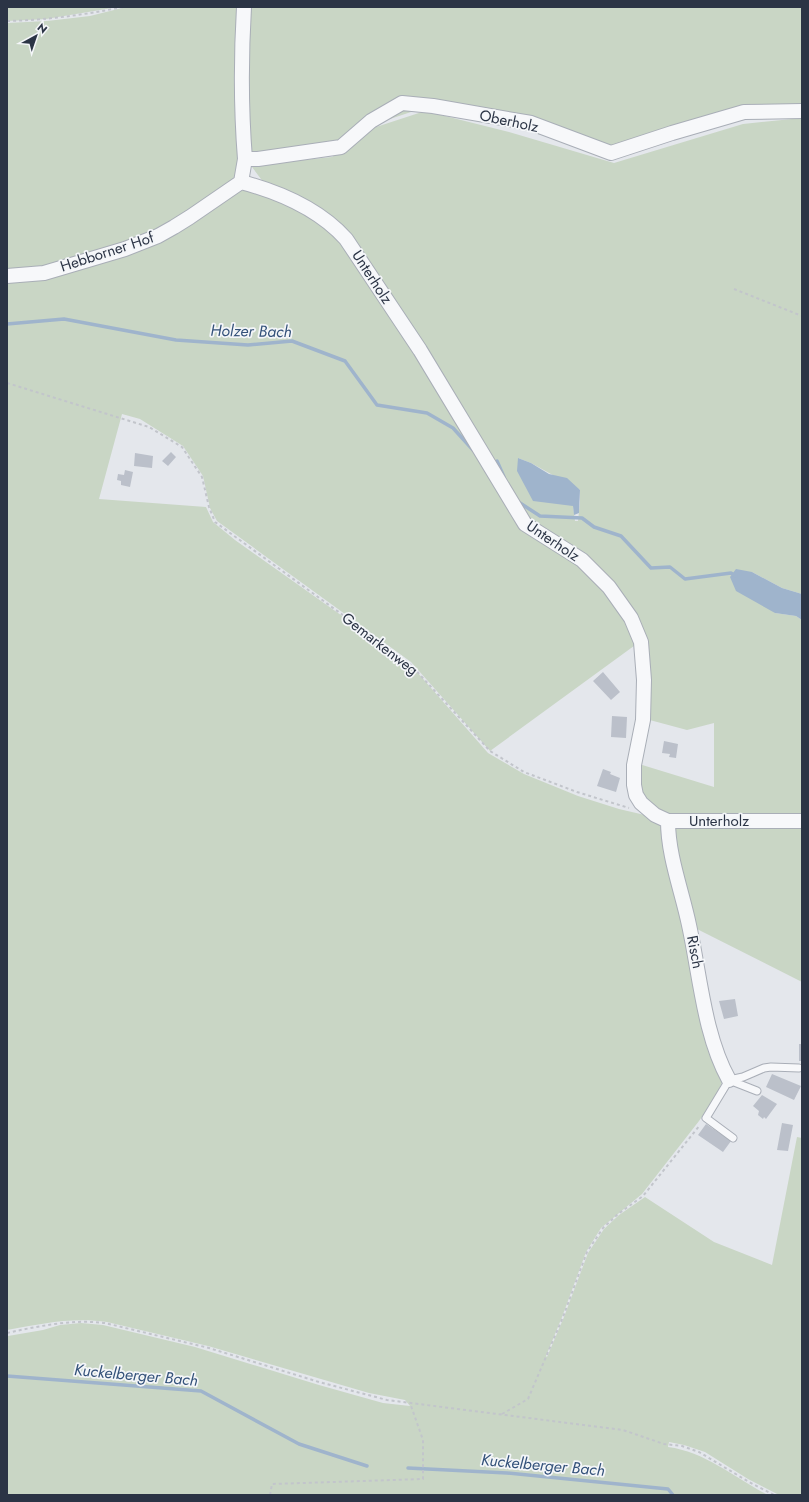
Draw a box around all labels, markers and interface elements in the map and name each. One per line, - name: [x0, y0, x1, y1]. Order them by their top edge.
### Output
- north arrow: [16, 16, 56, 56]
- text: N: [34, 19, 51, 37]
- street label: Oberholz: [478, 104, 541, 138]
- street label: Hebborner Hof: [57, 226, 157, 278]
- street label: Unterholz: [346, 246, 398, 308]
- water label: Holzer Bach: [210, 319, 292, 343]
- street label: Unterholz: [522, 515, 584, 567]
- street label: Gemarkenweg: [337, 607, 423, 681]
- street label: Unterholz: [689, 810, 749, 832]
- street label: Risch: [681, 934, 709, 970]
- water label: Kuckelberger Bach: [73, 1358, 199, 1392]
- water label: Kuckelberger Bach: [480, 1448, 606, 1482]

